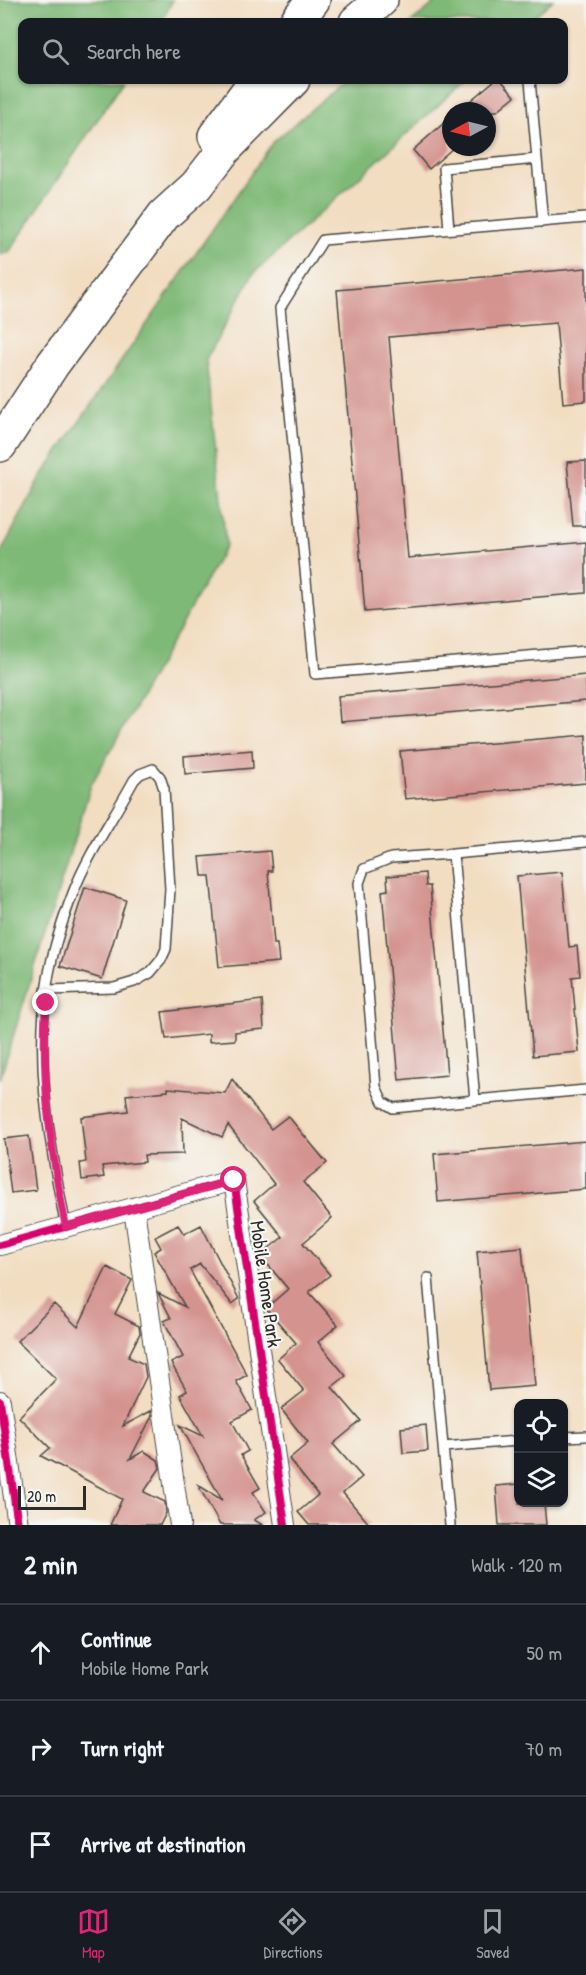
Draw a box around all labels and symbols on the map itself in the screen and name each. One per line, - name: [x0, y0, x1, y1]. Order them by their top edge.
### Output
- north arrow: [442, 102, 496, 156]
- route end: [32, 989, 58, 1015]
- route start: [220, 1166, 246, 1192]
- street label: Mobile Home Park: [244, 1219, 289, 1349]
- scale bar: [18, 1483, 86, 1510]

